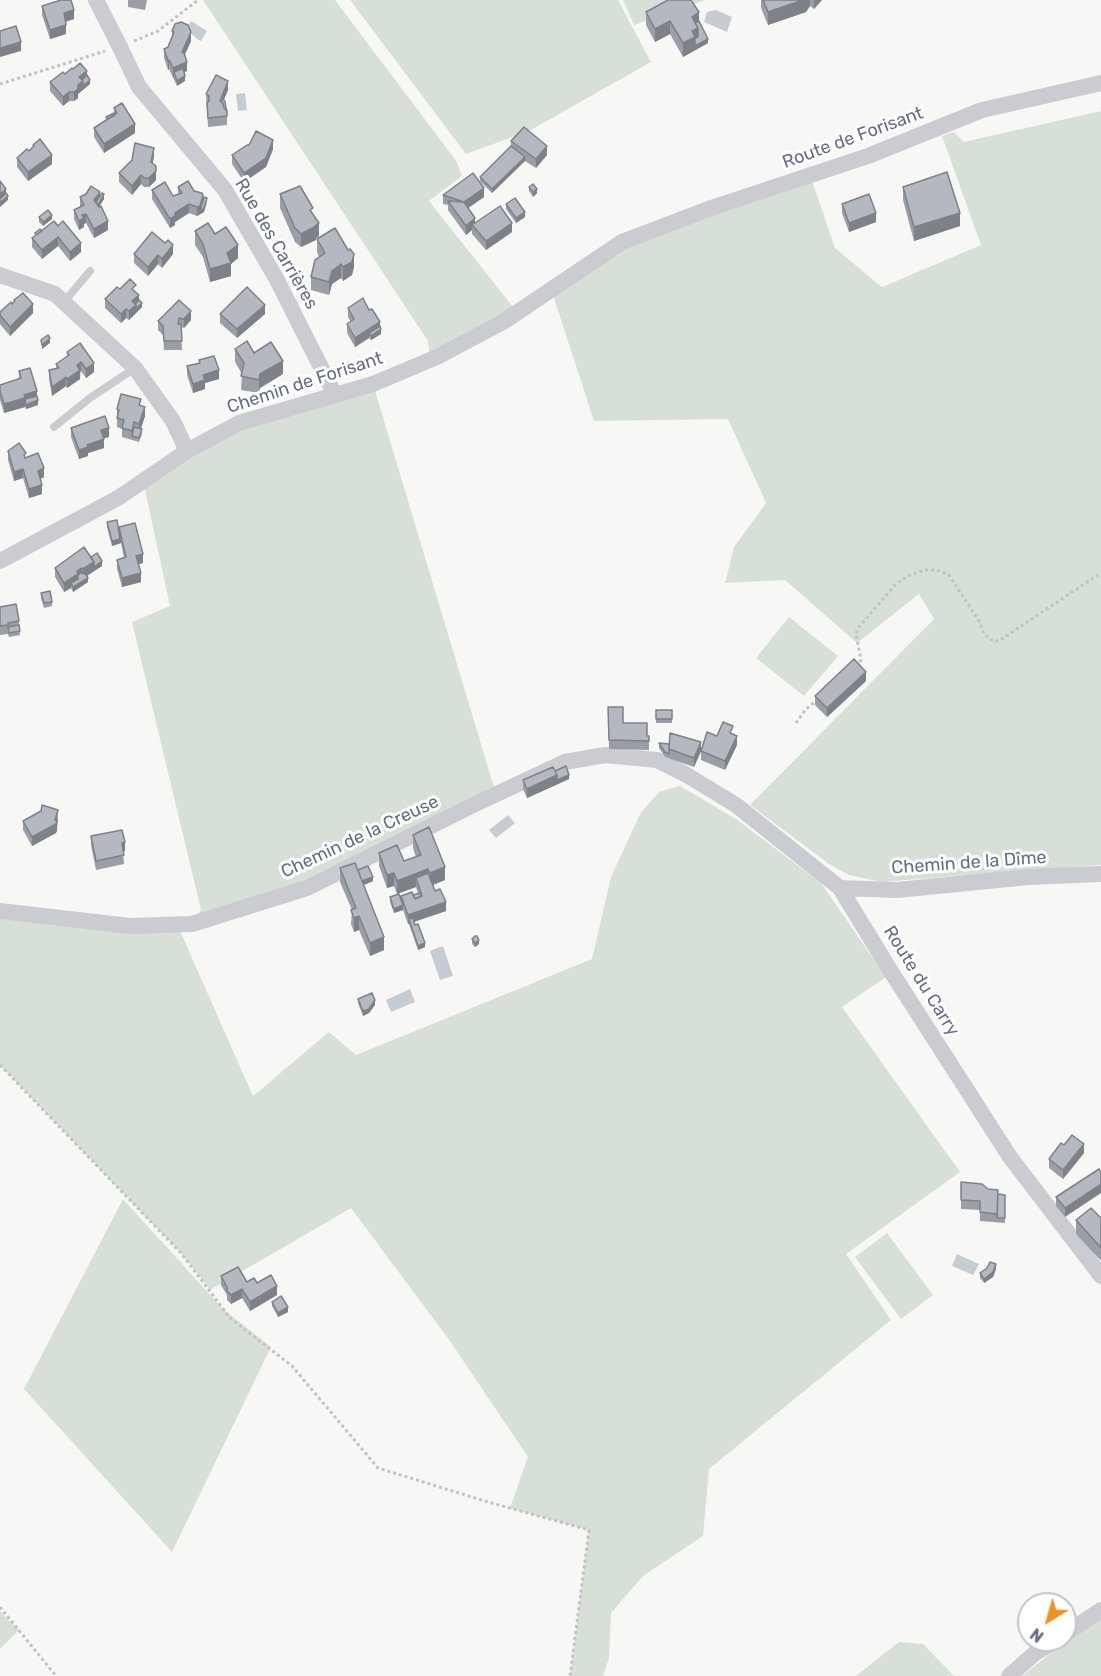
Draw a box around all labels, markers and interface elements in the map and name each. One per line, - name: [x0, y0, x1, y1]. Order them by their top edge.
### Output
- street label: Route de Forisant: [780, 102, 926, 174]
- street label: Rue des Carrières: [230, 175, 322, 313]
- street label: Chemin de Forisant: [224, 348, 386, 418]
- street label: Chemin de la Creuse: [278, 791, 442, 883]
- street label: Chemin de la Dîme: [891, 847, 1047, 879]
- street label: Route du Carry: [878, 922, 964, 1040]
- north arrow: [1017, 1592, 1077, 1652]
- text: N: [1027, 1624, 1047, 1646]

